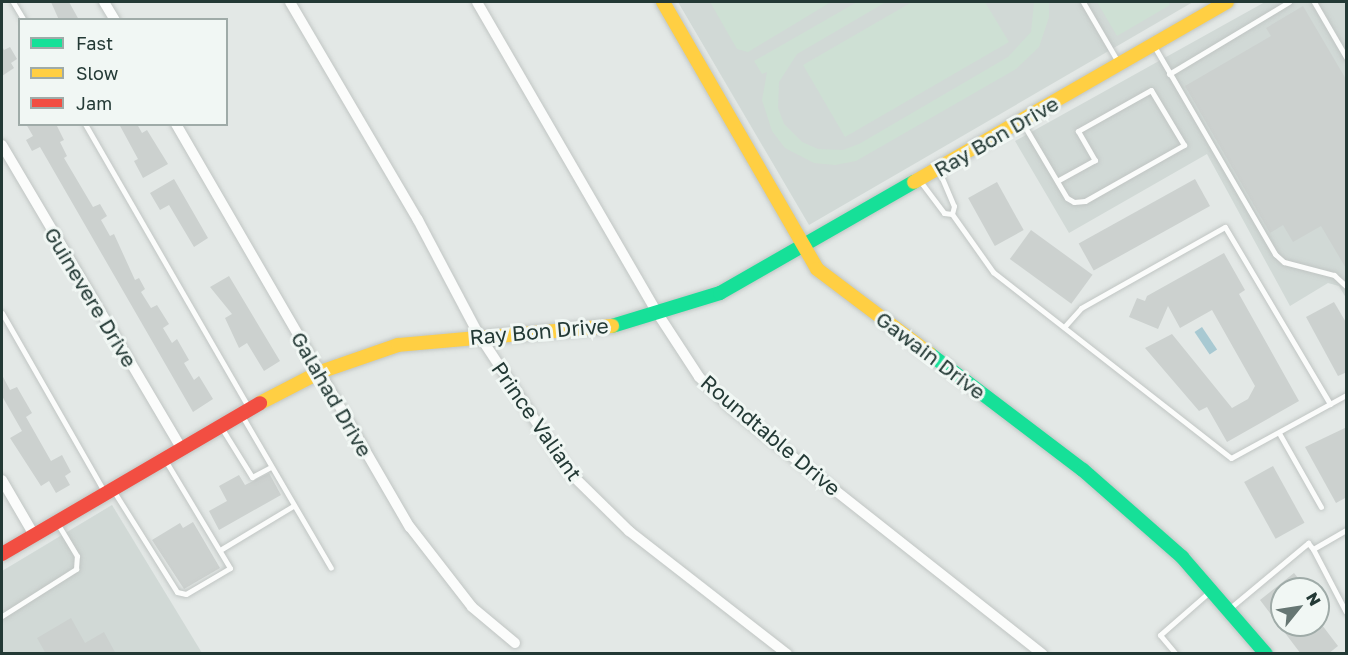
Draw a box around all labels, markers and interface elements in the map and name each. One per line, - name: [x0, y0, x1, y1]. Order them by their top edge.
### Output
- legend: [18, 18, 228, 126]
- text: Fast: [76, 32, 113, 54]
- text: Slow: [76, 62, 118, 84]
- street label: Ray Bon Drive: [929, 90, 1063, 182]
- text: Jam: [76, 92, 112, 114]
- street label: Guinevere Drive: [39, 222, 143, 372]
- street label: Gawain Drive: [871, 306, 991, 404]
- street label: Ray Bon Drive: [468, 312, 610, 350]
- street label: Galahad Drive: [286, 327, 378, 461]
- street label: Prince Valiant: [487, 357, 587, 485]
- street label: Roundtable Drive: [696, 369, 846, 501]
- north arrow: [1270, 577, 1330, 637]
- text: N: [1302, 589, 1326, 609]

